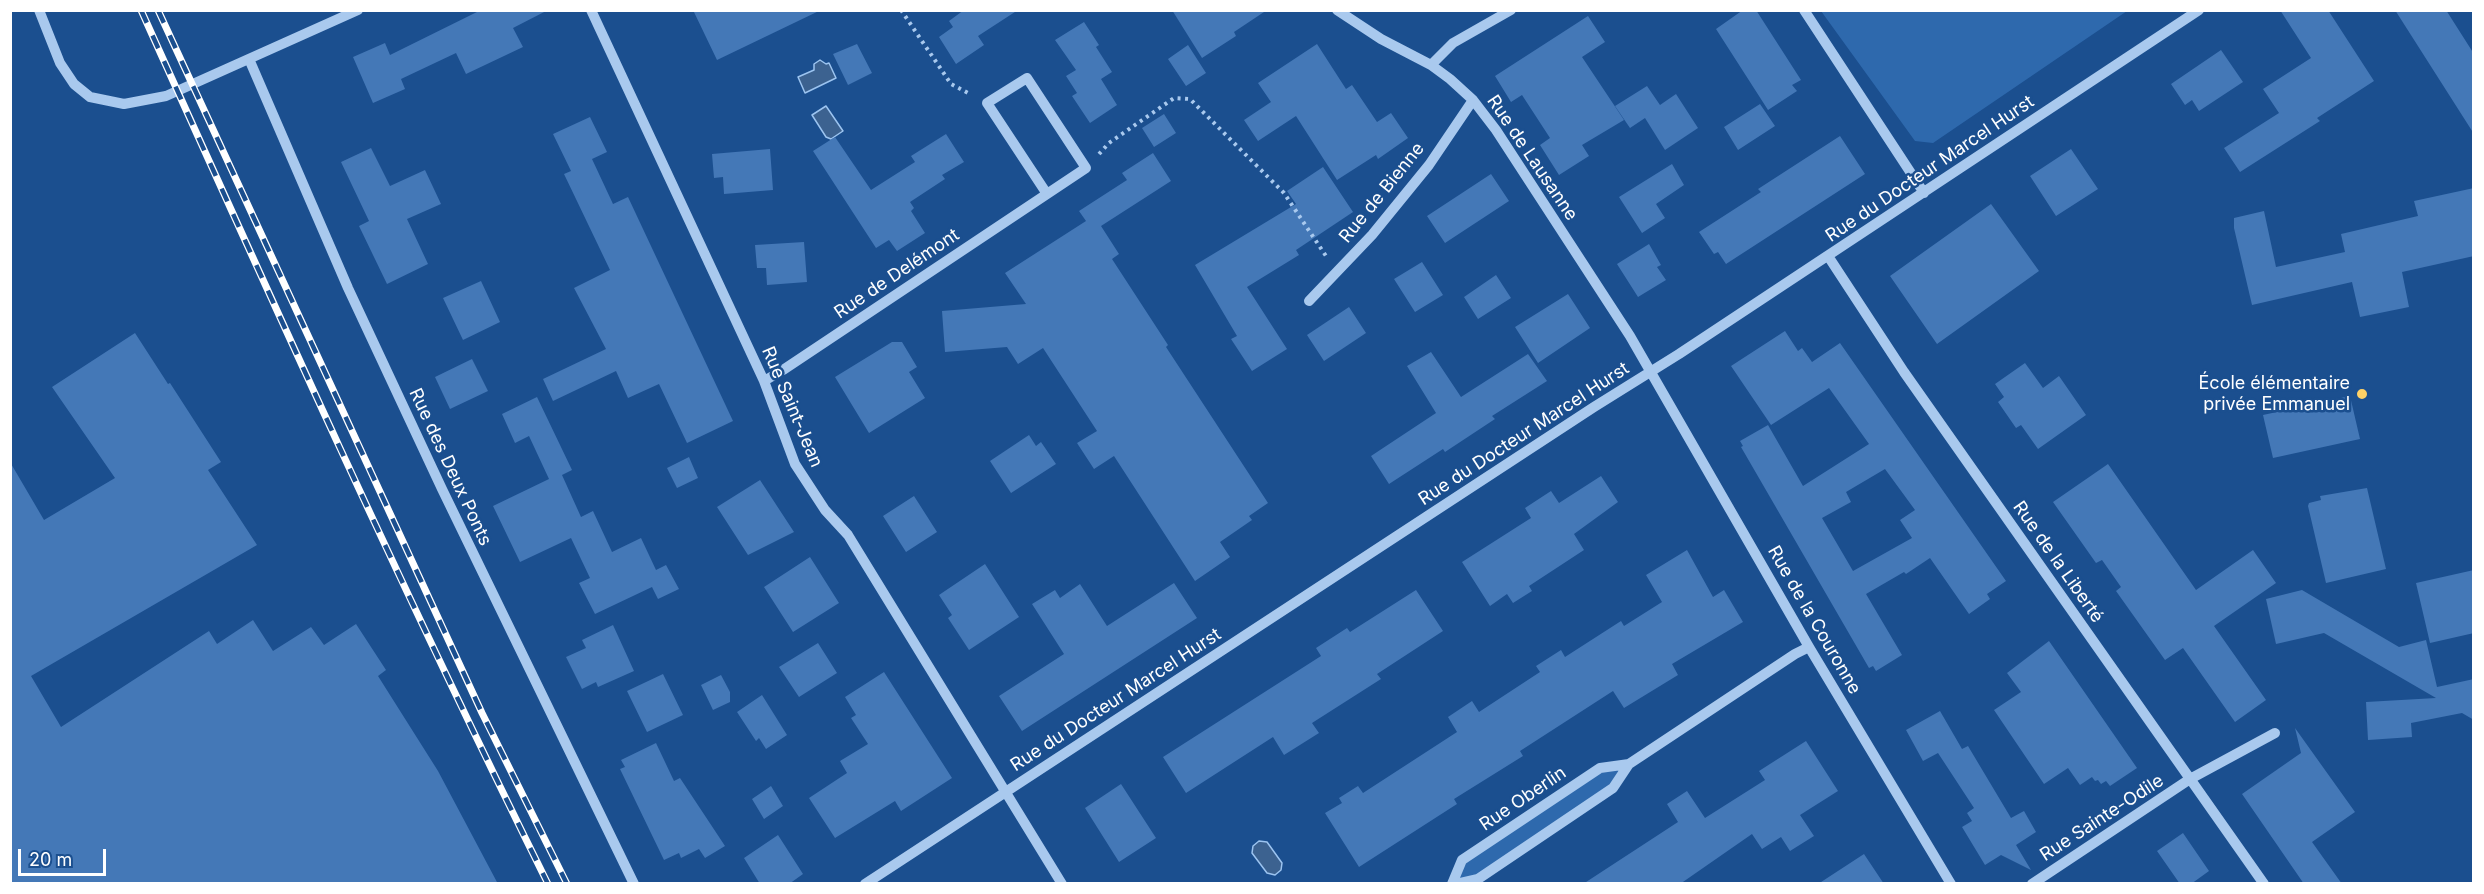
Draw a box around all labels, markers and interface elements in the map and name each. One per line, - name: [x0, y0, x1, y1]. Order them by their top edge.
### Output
- street label: Rue de Lausanne: [1482, 91, 1582, 225]
- street label: Rue du Docteur Marcel Hurst: [1822, 91, 2038, 247]
- street label: Rue de Bienne: [1335, 139, 1429, 247]
- street label: Rue de Delémont: [831, 224, 963, 324]
- street label: Rue Saint-Jean: [757, 343, 827, 471]
- street label: Rue du Docteur Marcel Hurst: [1415, 358, 1633, 510]
- place label: École élémentaire privée Emmanuel: [2199, 373, 2350, 416]
- street label: Rue des Deux Ponts: [404, 385, 496, 549]
- marker: École élémentaire privée Emmanuel: [2355, 387, 2369, 401]
- street label: Rue de la Liberté: [2008, 497, 2108, 627]
- street label: Rue de la Couronne: [1763, 542, 1865, 698]
- street label: Rue du Docteur Marcel Hurst: [1007, 624, 1225, 776]
- street label: Rue Oberlin: [1476, 762, 1570, 836]
- street label: Rue Sainte-Odile: [2036, 770, 2168, 866]
- scale bar: [21, 837, 110, 875]
- text: 20 m: [29, 849, 72, 870]

